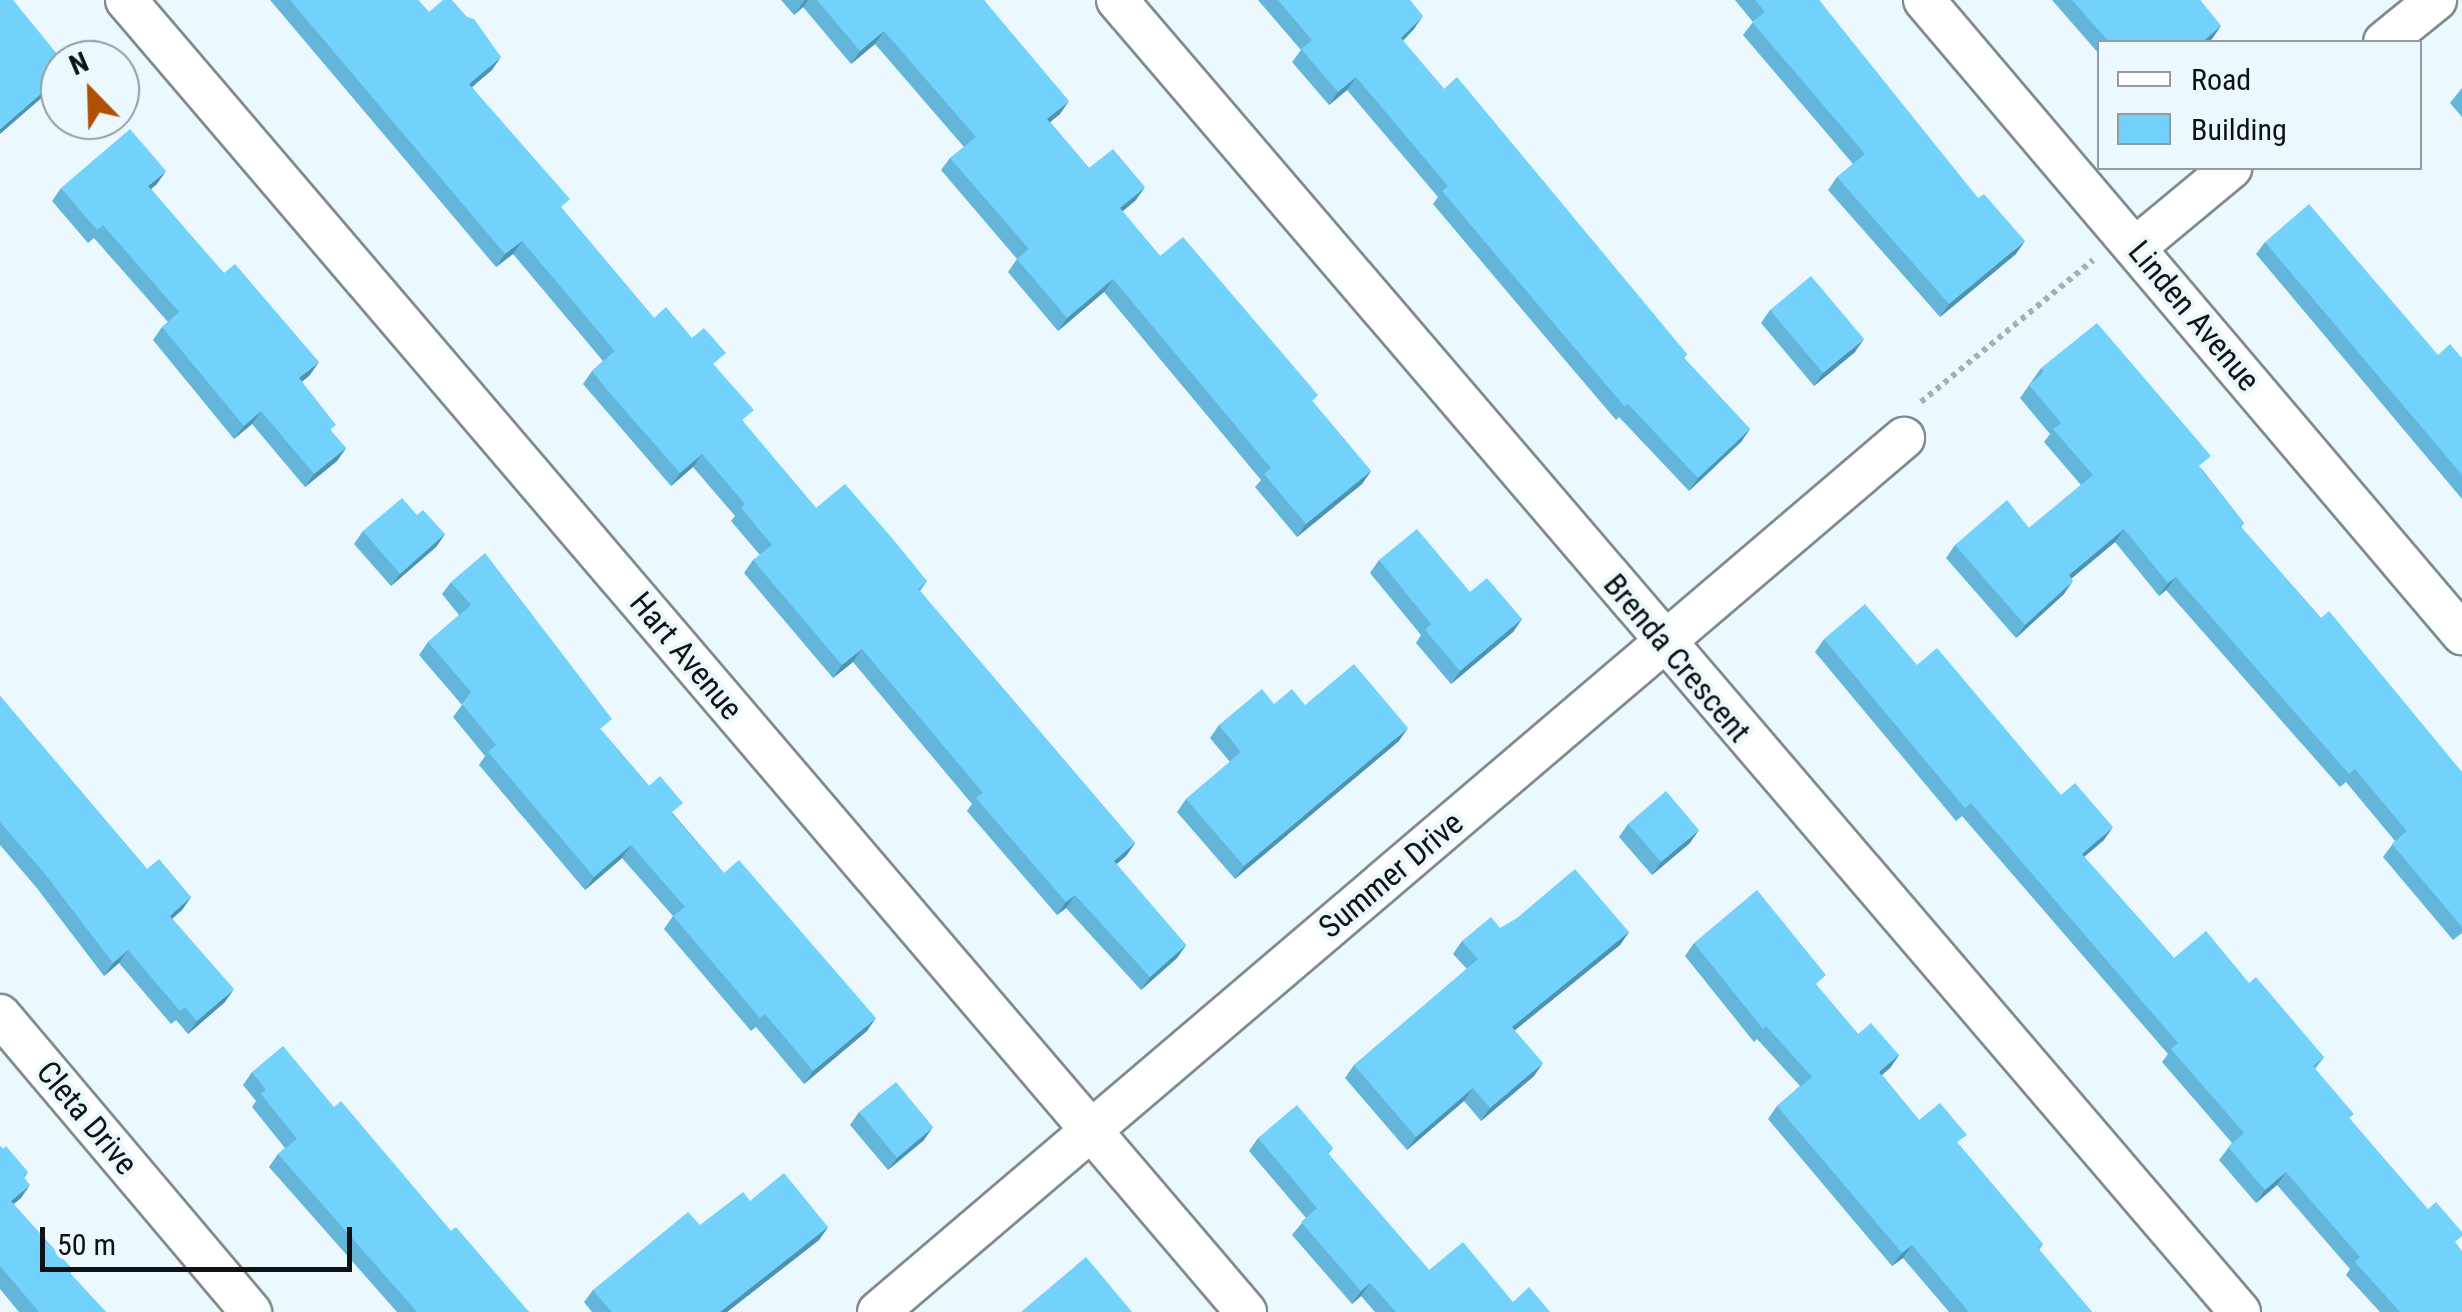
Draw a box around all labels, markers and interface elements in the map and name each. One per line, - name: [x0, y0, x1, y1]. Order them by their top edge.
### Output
- north arrow: [40, 40, 140, 140]
- legend: [2097, 40, 2422, 170]
- text: N: [65, 45, 93, 82]
- text: Road: [2191, 62, 2251, 97]
- text: Building: [2191, 112, 2287, 147]
- street label: Linden Avenue: [2120, 233, 2268, 399]
- street label: Brenda Crescent: [1595, 566, 1759, 750]
- street label: Hart Avenue: [622, 584, 750, 728]
- street label: Summer Drive: [1311, 804, 1471, 946]
- street label: Cleta Drive: [28, 1053, 146, 1183]
- scale bar: [45, 1207, 358, 1269]
- text: 50 m: [57, 1227, 116, 1262]

